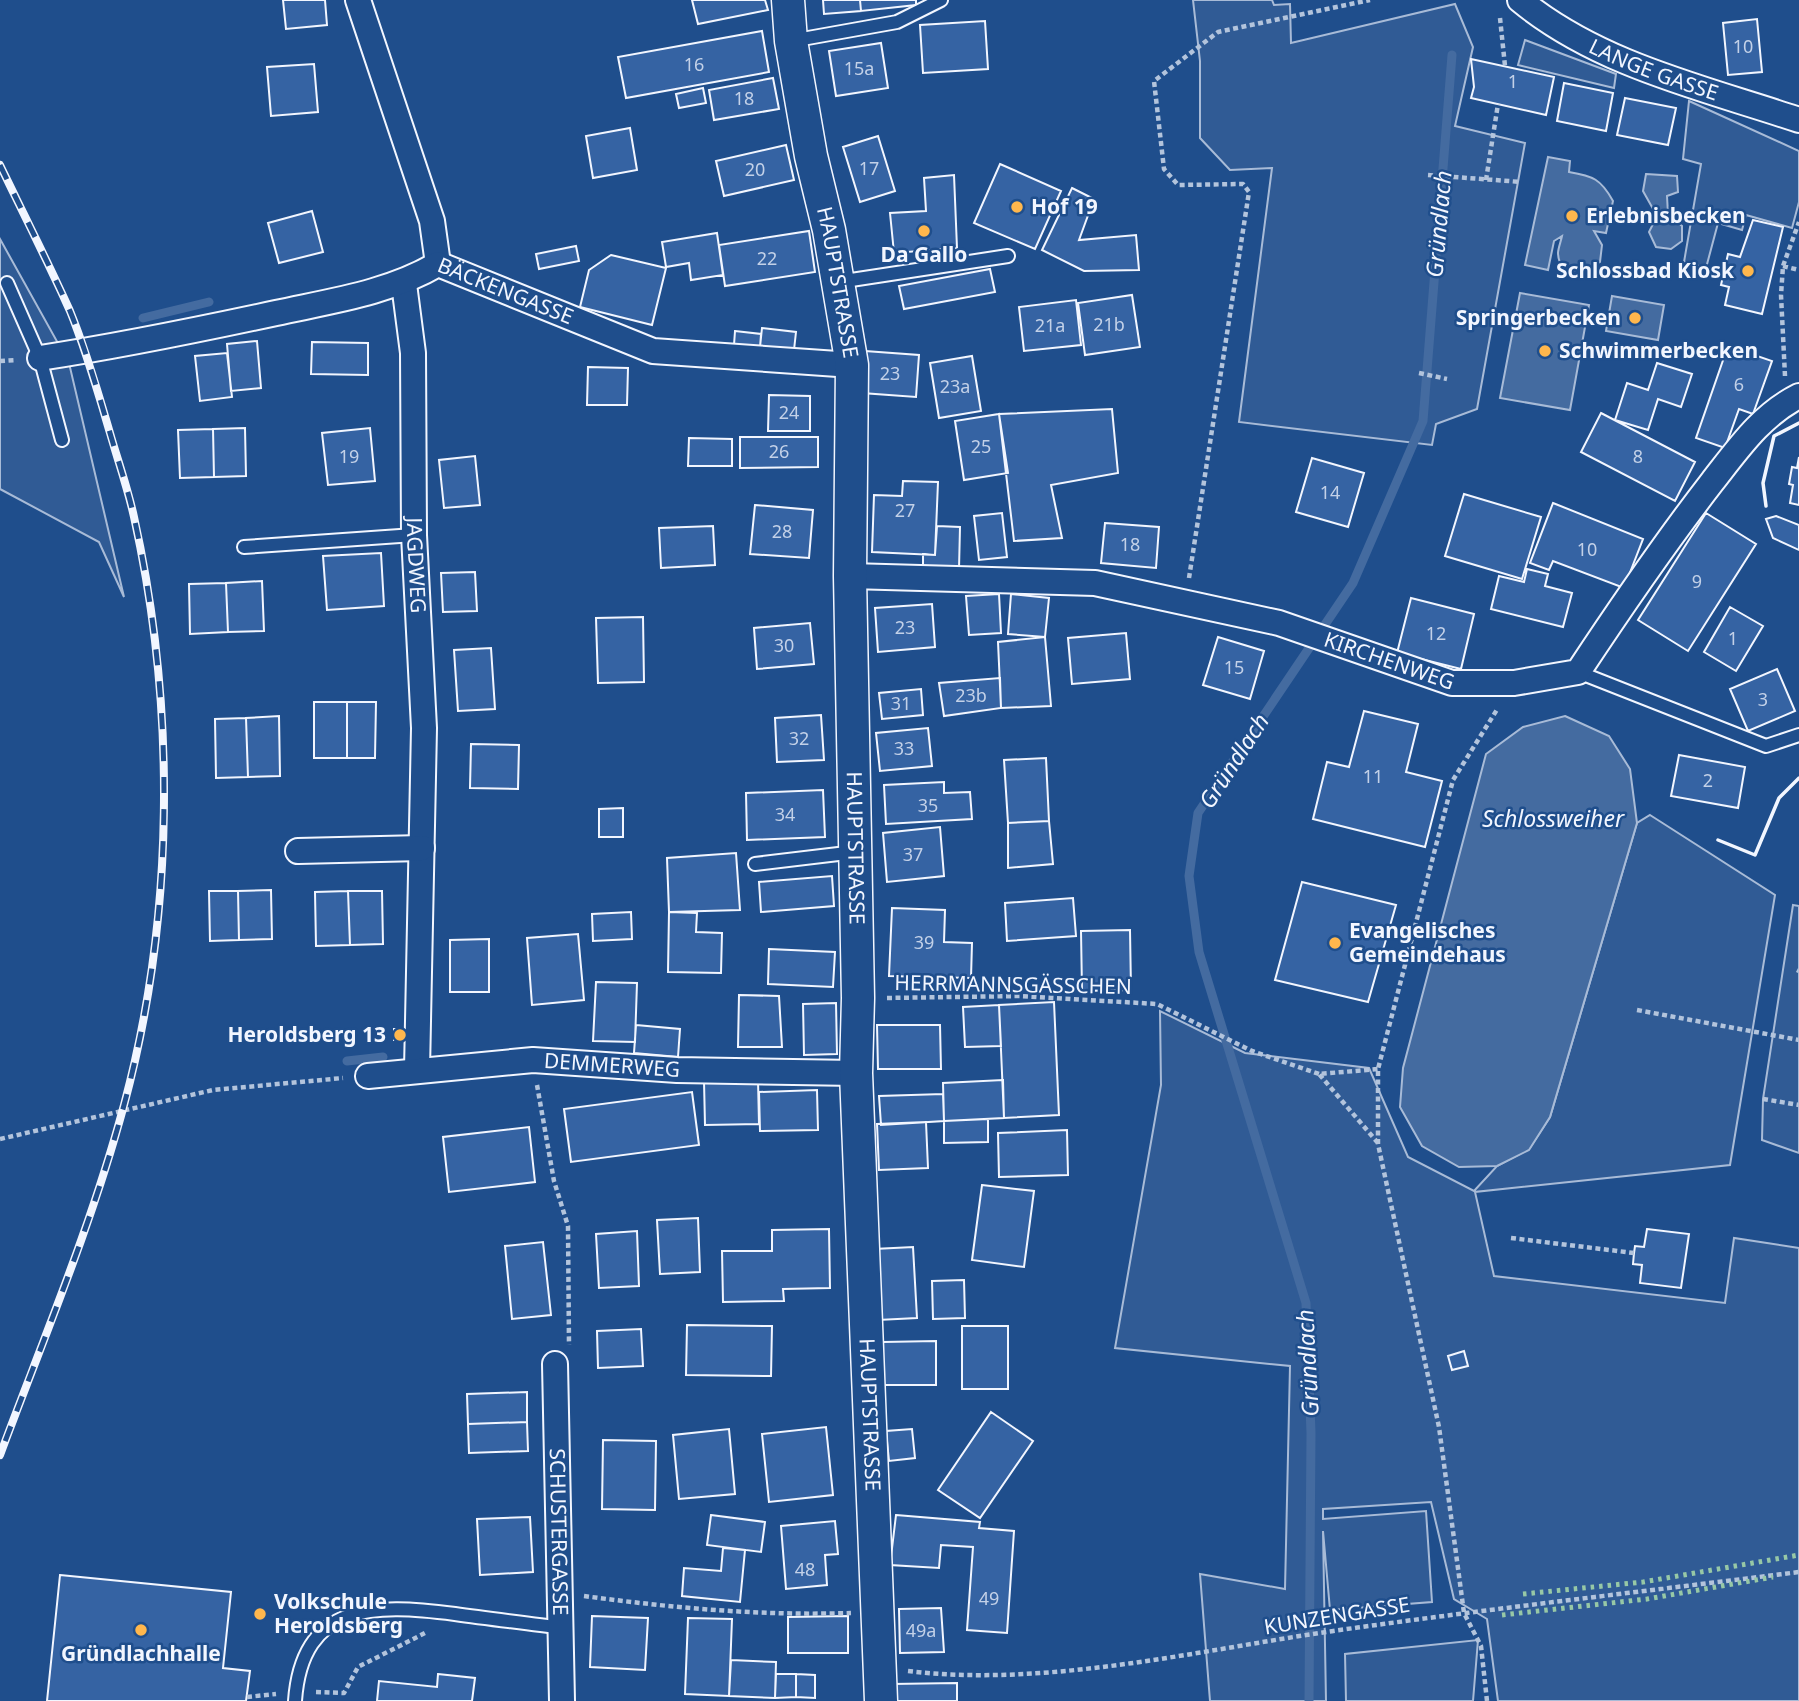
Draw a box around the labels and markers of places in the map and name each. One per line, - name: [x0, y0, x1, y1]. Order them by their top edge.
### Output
- place label: Hof 19: [1031, 192, 1098, 220]
- marker: Hof 19: [1009, 199, 1025, 215]
- place label: Erlebnisbecken: [1586, 201, 1746, 229]
- marker: Erlebnisbecken: [1564, 208, 1580, 224]
- marker: Da Gallo: [916, 223, 932, 239]
- place label: Da Gallo: [881, 240, 967, 268]
- place label: Schlossbad Kiosk: [1556, 256, 1735, 284]
- marker: Schlossbad Kiosk: [1740, 263, 1756, 279]
- place label: Springerbecken: [1456, 303, 1621, 331]
- marker: Springerbecken: [1627, 310, 1643, 326]
- place label: Schwimmerbecken: [1559, 336, 1758, 364]
- marker: Schwimmerbecken: [1537, 343, 1553, 359]
- place label: Evangelisches Gemeindehaus: [1349, 916, 1506, 968]
- marker: Evangelisches Gemeindehaus: [1327, 935, 1343, 951]
- place label: Heroldsberg 13: [227, 1020, 386, 1048]
- marker: Heroldsberg 13: [392, 1027, 408, 1043]
- place label: Volkschule Heroldsberg: [274, 1587, 403, 1639]
- marker: Volkschule Heroldsberg: [252, 1606, 268, 1622]
- marker: Gründlachhalle: [133, 1622, 149, 1638]
- place label: Gründlachhalle: [61, 1639, 221, 1667]

